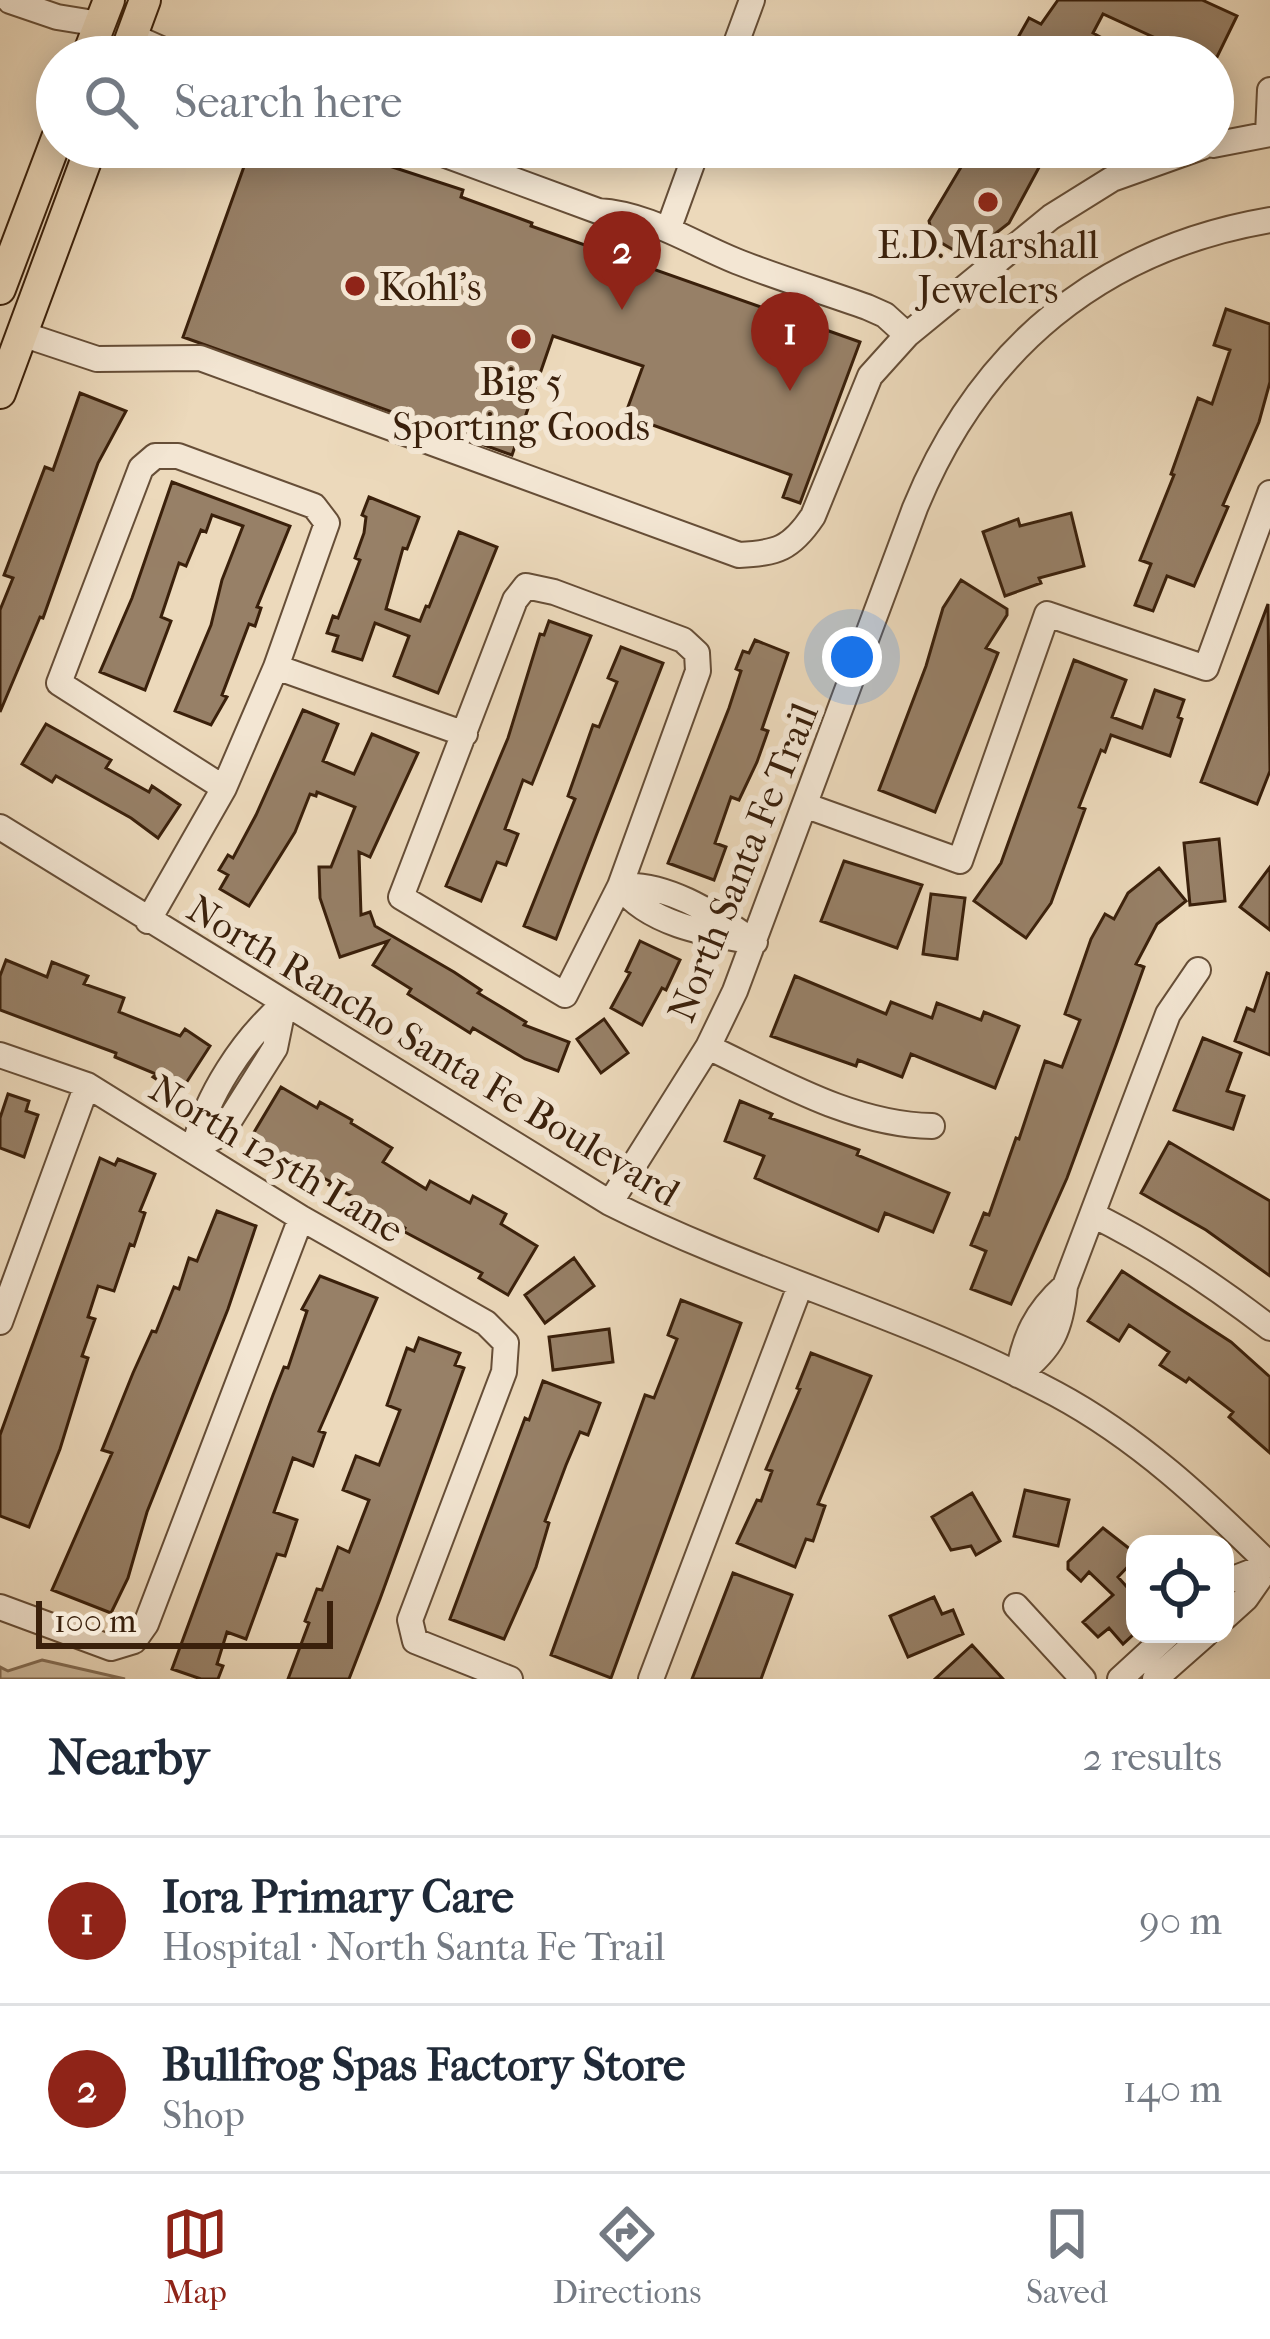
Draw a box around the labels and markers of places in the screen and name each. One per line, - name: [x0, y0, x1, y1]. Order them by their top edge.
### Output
- marker: E.D. Marshall Jewelers: [975, 189, 1001, 215]
- pin: 2: [583, 211, 661, 310]
- place label: E.D. Marshall Jewelers: [877, 222, 1099, 313]
- place label: Kohl's: [379, 264, 481, 310]
- marker: Kohl's: [342, 273, 368, 299]
- pin: 1: [751, 292, 829, 391]
- marker: Big 5 Sporting Goods: [508, 326, 534, 352]
- place label: Big 5 Sporting Goods: [392, 359, 650, 450]

